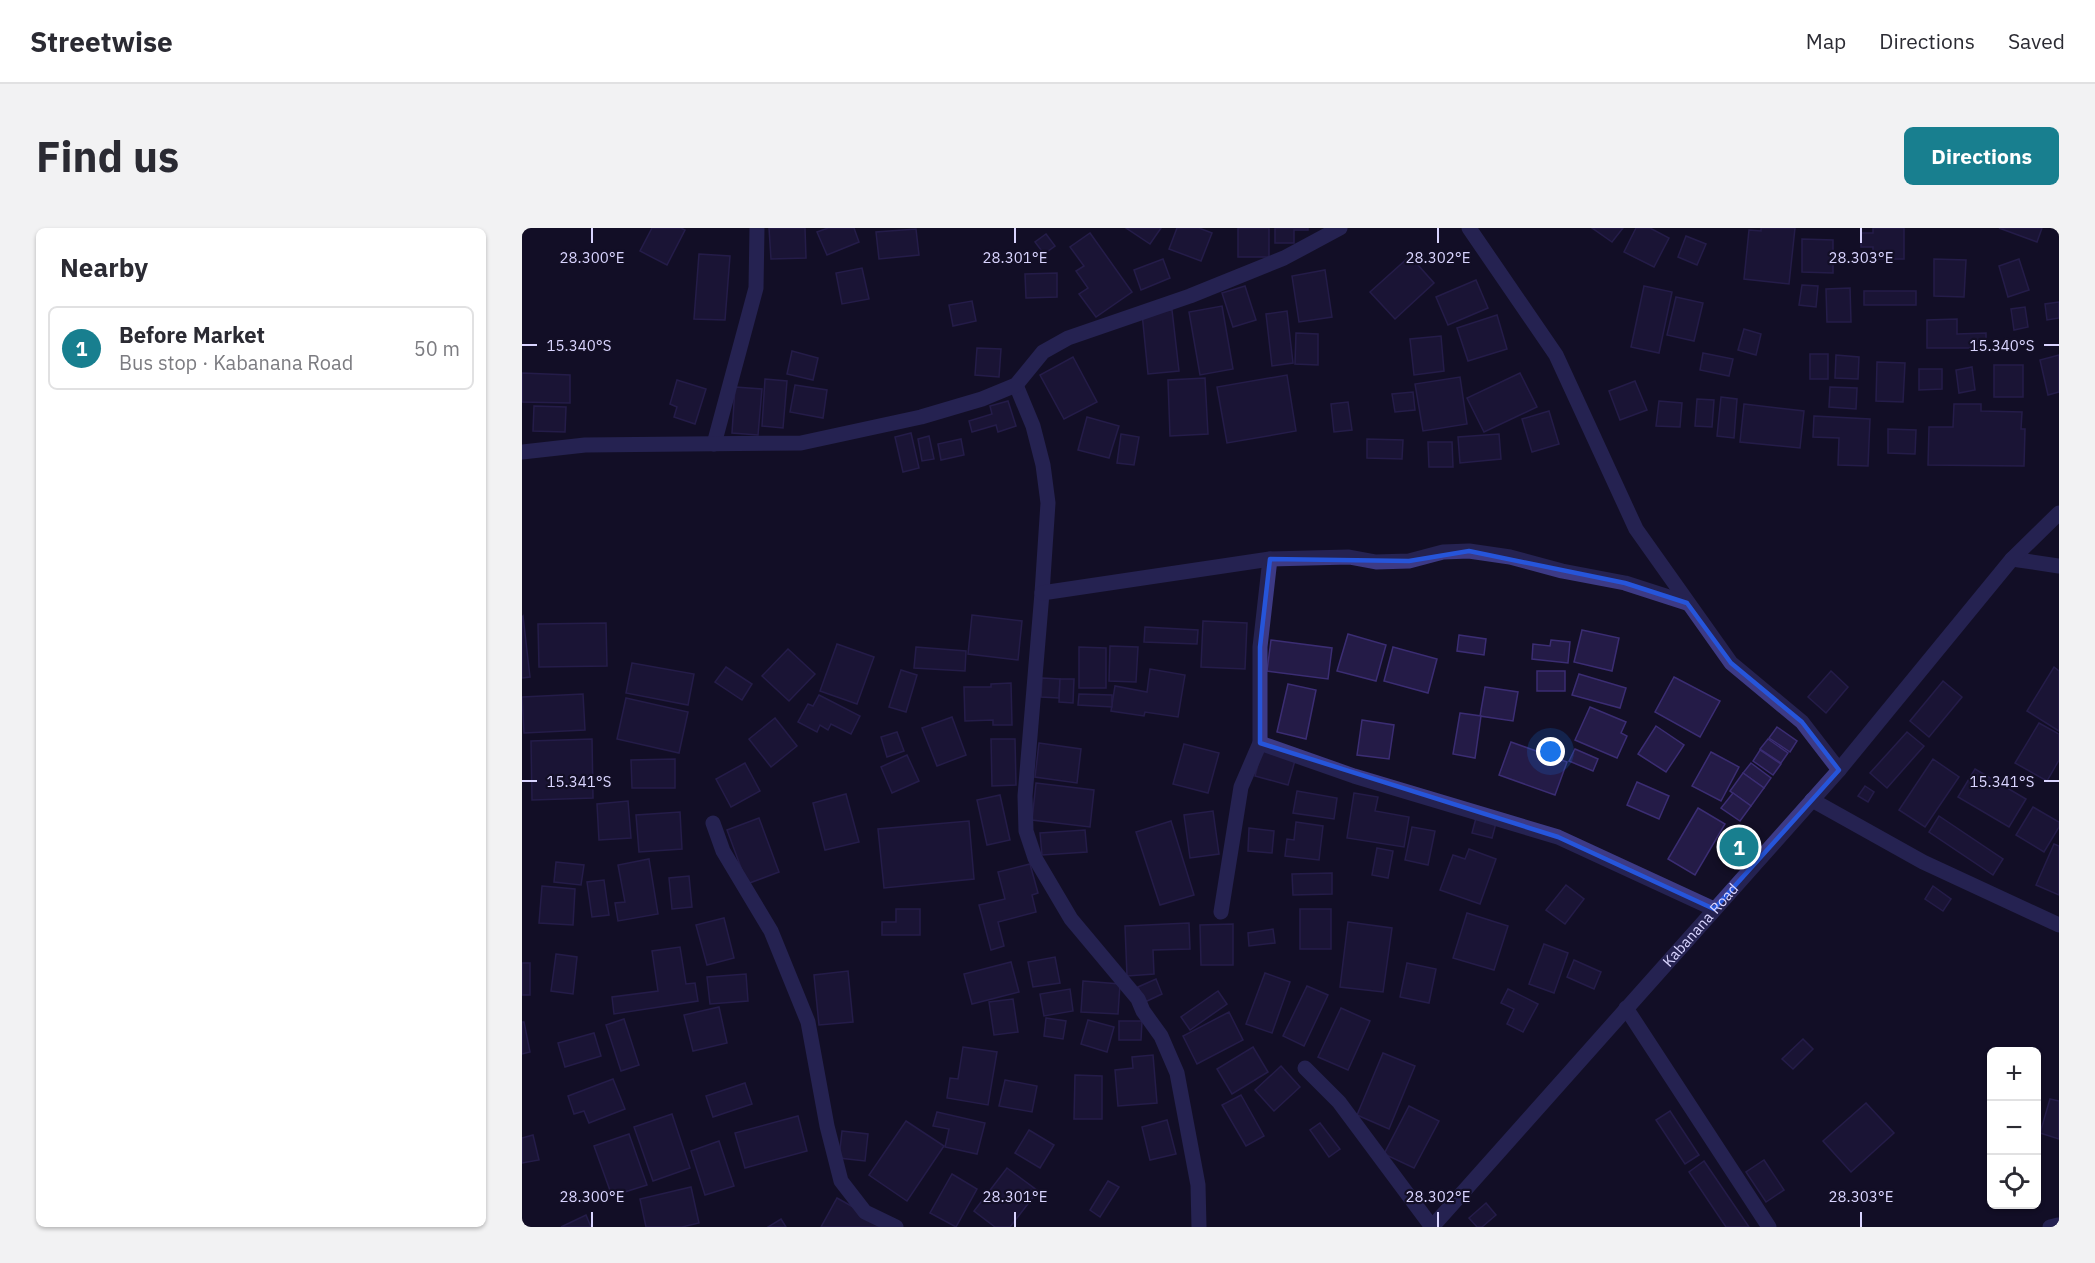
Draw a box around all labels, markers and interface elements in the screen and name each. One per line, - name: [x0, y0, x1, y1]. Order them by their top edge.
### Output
- text: Streetwise: [30, 23, 173, 60]
- text: Map: [1806, 27, 1846, 55]
- text: Directions: [1879, 27, 1975, 55]
- text: Saved: [2008, 27, 2065, 55]
- button: Directions: [1904, 127, 2059, 185]
- text: Find us: [36, 129, 179, 184]
- text: 28.300°E: [560, 248, 624, 267]
- text: 28.301°E: [983, 248, 1047, 267]
- text: 28.302°E: [1406, 248, 1470, 267]
- text: 28.303°E: [1829, 248, 1893, 267]
- text: Nearby: [60, 250, 148, 284]
- text: Before Market: [119, 320, 265, 349]
- text: 1: [76, 335, 88, 362]
- text: 50 m: [414, 335, 460, 362]
- text: 15.340°S: [547, 336, 611, 355]
- text: 15.340°S: [1970, 336, 2034, 355]
- text: Bus stop · Kabanana Road: [119, 349, 353, 376]
- your location: [1536, 737, 1565, 766]
- text: 15.341°S: [547, 772, 611, 791]
- text: 15.341°S: [1970, 772, 2034, 791]
- pin: 1: [1720, 824, 1758, 870]
- street label: Kabanana Road: [1658, 879, 1742, 971]
- map controls: [1987, 1047, 2041, 1209]
- button: +: [1987, 1047, 2041, 1101]
- button: −: [1987, 1101, 2041, 1155]
- button: locate: [1987, 1155, 2041, 1209]
- text: 28.300°E: [560, 1187, 624, 1206]
- text: 28.301°E: [983, 1187, 1047, 1206]
- text: 28.302°E: [1406, 1187, 1470, 1206]
- text: 28.303°E: [1829, 1187, 1893, 1206]

